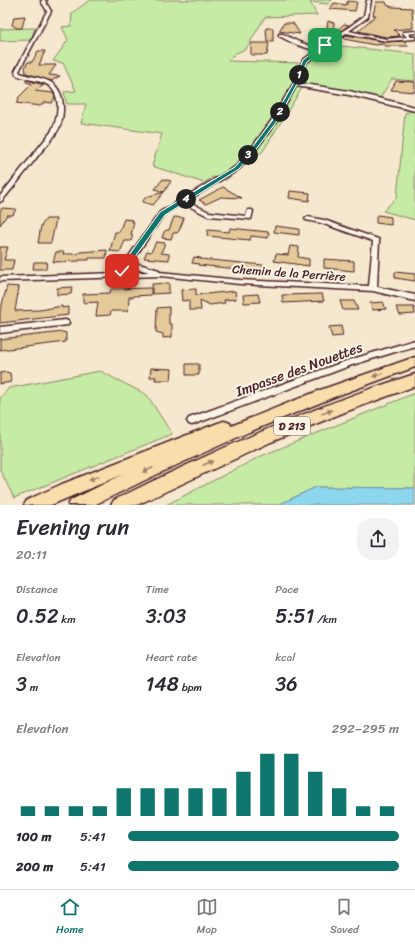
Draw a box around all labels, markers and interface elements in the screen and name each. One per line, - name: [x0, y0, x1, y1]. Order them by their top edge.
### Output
- pin: [308, 28, 342, 62]
- icon: arrive: [314, 34, 336, 56]
- pin: 1: [289, 65, 309, 85]
- text: 1: [297, 65, 301, 84]
- pin: 2: [270, 102, 290, 122]
- text: 2: [277, 102, 283, 121]
- pin: 3: [238, 145, 258, 165]
- text: 3: [245, 145, 251, 164]
- pin: 4: [176, 189, 196, 209]
- text: 4: [183, 189, 189, 208]
- pin: [105, 254, 139, 288]
- street label: Chemin de la Perrière: [231, 258, 347, 288]
- icon: check: [111, 260, 133, 282]
- street label: Impasse des Nouettes: [231, 335, 367, 404]
- one-way arrow: [372, 372, 384, 378]
- one-way arrow: [321, 408, 333, 414]
- road number: D 213: [274, 417, 310, 435]
- one-way arrow: [202, 460, 213, 466]
- one-way arrow: [142, 467, 153, 473]
- one-way arrow: [88, 476, 100, 482]
- text: Evening run: [16, 508, 129, 547]
- button: share: [357, 518, 399, 560]
- text: 20:11: [16, 543, 47, 566]
- text: Distance: [16, 580, 58, 599]
- text: Time: [146, 580, 169, 599]
- text: Pace: [275, 580, 299, 599]
- text: 0.52: [16, 599, 58, 634]
- text: 3:03: [146, 599, 186, 634]
- text: 5:51: [275, 599, 314, 634]
- text: km: [58, 610, 76, 629]
- text: /km: [314, 610, 337, 629]
- text: Elevation: [16, 648, 61, 667]
- text: Heart rate: [146, 648, 197, 667]
- text: kcal: [275, 648, 295, 667]
- text: 3: [16, 667, 27, 702]
- text: 148: [146, 667, 179, 702]
- text: 36: [275, 667, 298, 702]
- text: m: [27, 678, 38, 697]
- text: bpm: [179, 678, 202, 697]
- text: Elevation: [16, 717, 69, 740]
- text: 292–295 m: [332, 717, 399, 740]
- text: 100 m: [16, 825, 51, 848]
- text: 5:41: [80, 825, 106, 848]
- text: 200 m: [16, 855, 53, 878]
- text: 5:41: [80, 855, 106, 878]
- tab: Home: [56, 896, 84, 939]
- tab: Map: [196, 896, 218, 939]
- tab: Saved: [330, 896, 359, 939]

